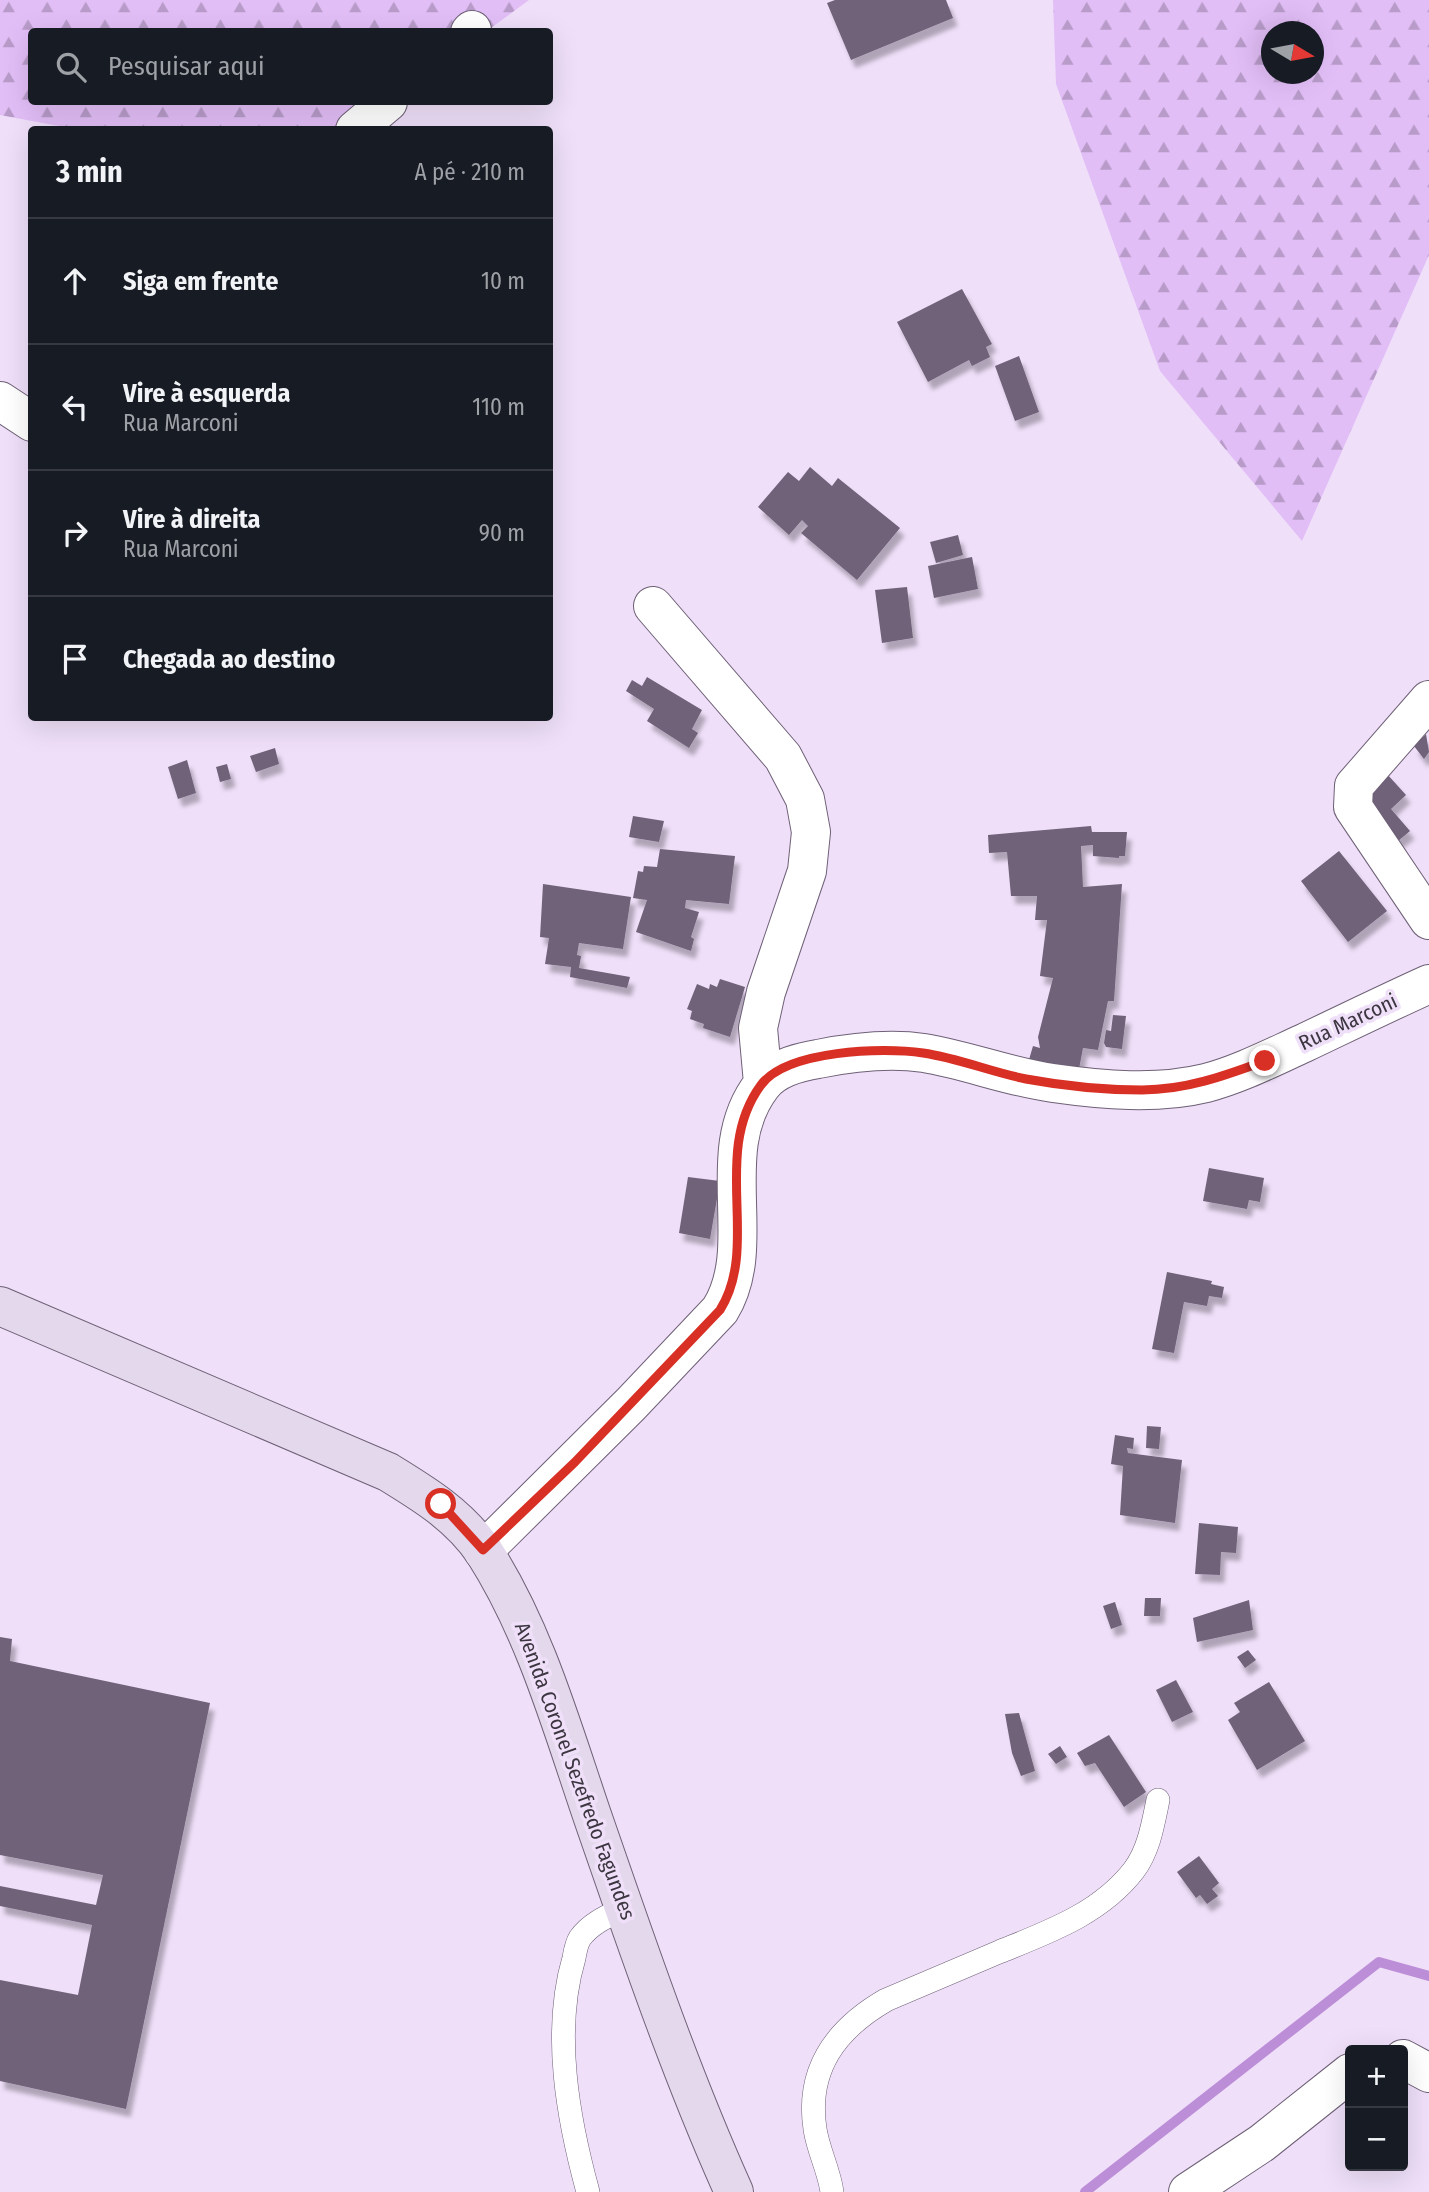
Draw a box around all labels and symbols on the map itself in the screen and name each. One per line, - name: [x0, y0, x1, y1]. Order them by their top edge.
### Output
- north arrow: [1261, 21, 1324, 84]
- street label: Rua Marconi: [1295, 988, 1401, 1056]
- route end: [1249, 1045, 1280, 1076]
- route start: [425, 1488, 456, 1519]
- street label: Avenida Coronel Sezefredo Fagundes: [509, 1619, 641, 1923]

